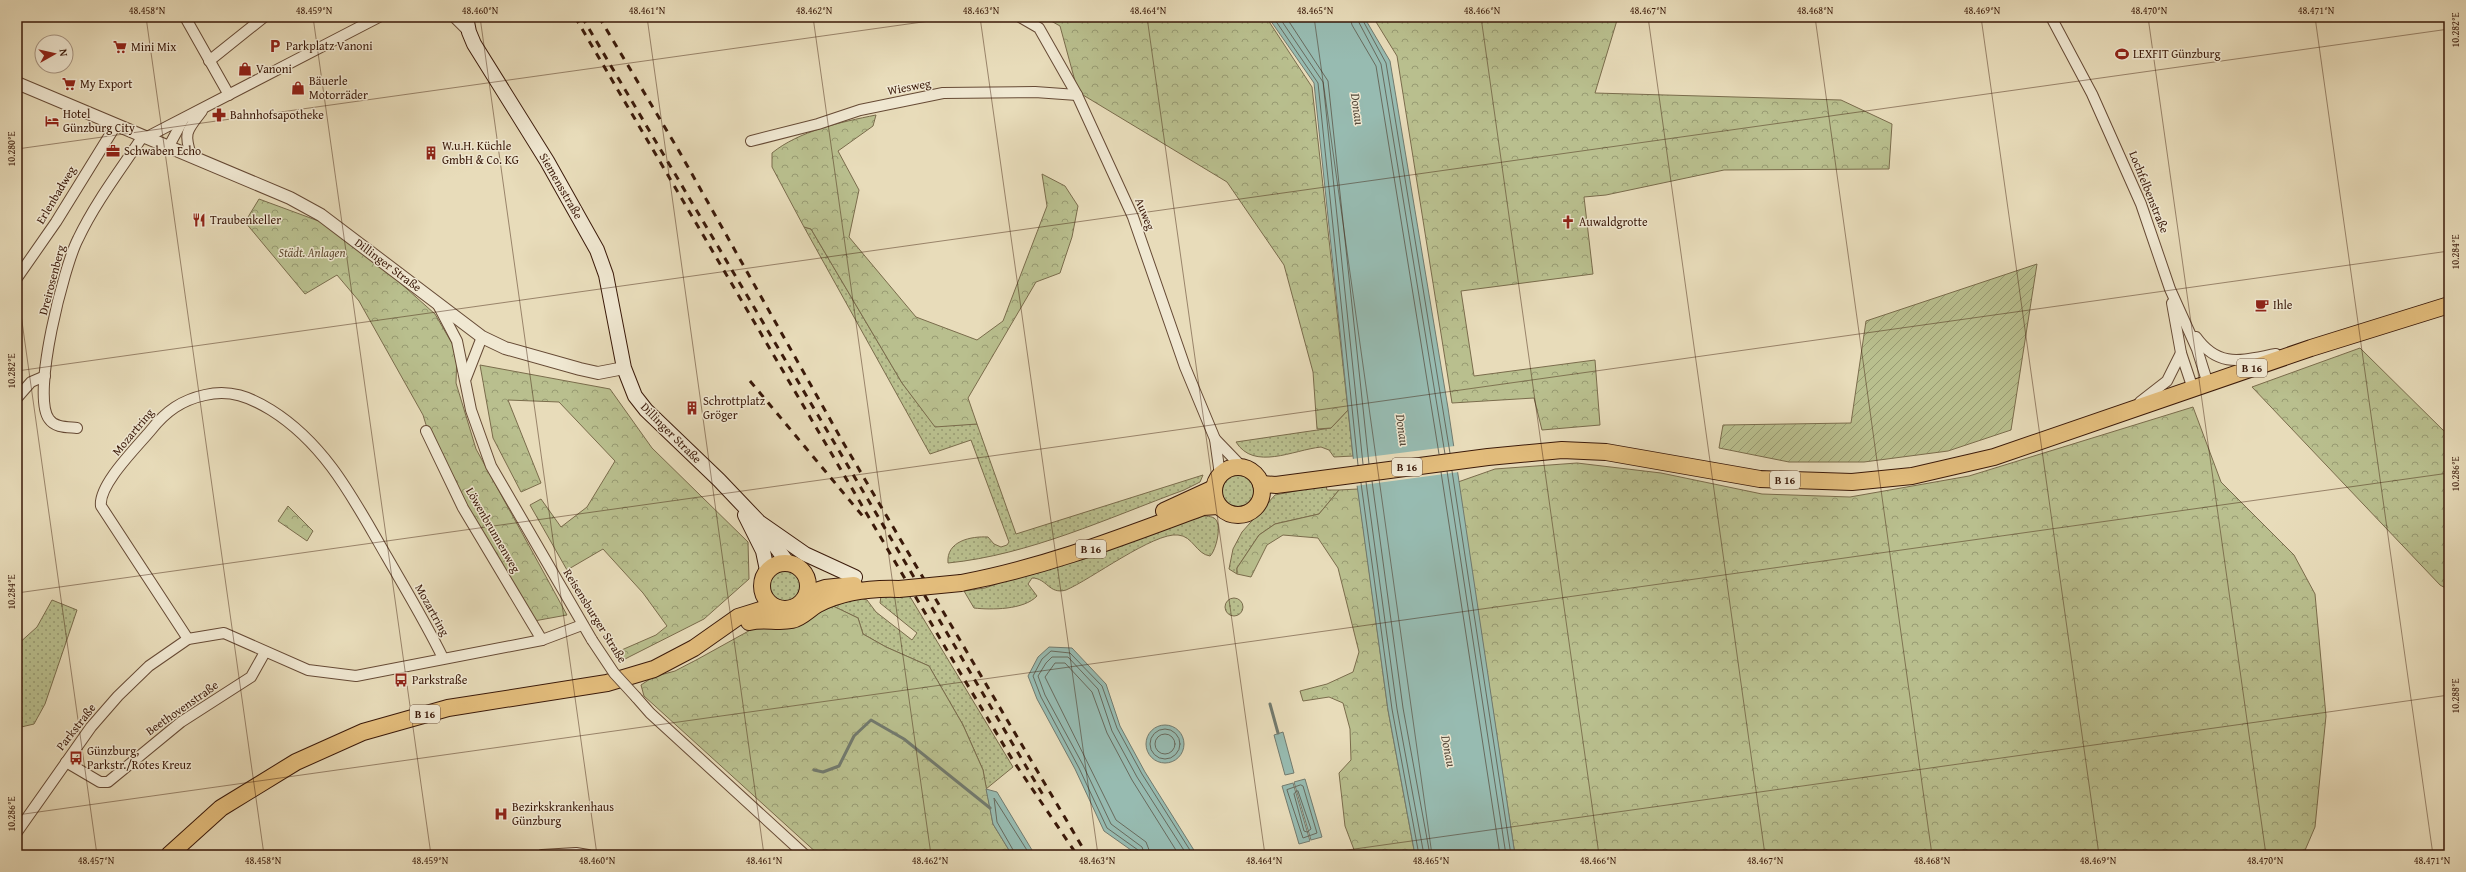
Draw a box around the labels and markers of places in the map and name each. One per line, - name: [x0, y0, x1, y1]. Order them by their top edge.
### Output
- place label: Parkplatz Vanoni: [286, 37, 373, 54]
- place label: Mini Mix: [131, 38, 177, 55]
- parking icon: Parkplatz Vanoni: [267, 38, 283, 54]
- supermarket icon: Mini Mix: [112, 39, 128, 55]
- place label: LEXFIT Günzburg: [2133, 45, 2220, 62]
- sports icon: LEXFIT Günzburg: [2114, 46, 2130, 62]
- place label: Vanoni: [256, 60, 292, 77]
- shop icon: Vanoni: [237, 61, 253, 77]
- place label: Bäuerle Motorräder: [309, 72, 368, 103]
- place label: My Export: [80, 75, 133, 92]
- supermarket icon: My Export: [61, 76, 77, 92]
- shop icon: Bäuerle Motorräder: [290, 80, 306, 96]
- place label: Hotel Günzburg City: [63, 105, 135, 136]
- place label: Bahnhofsapotheke: [230, 106, 324, 123]
- pharmacy icon: Bahnhofsapotheke: [211, 107, 227, 123]
- hotel icon: Hotel Günzburg City: [44, 113, 60, 129]
- place label: W.u.H. Küchle GmbH & Co. KG: [442, 137, 519, 168]
- place label: Schwaben Echo: [124, 142, 201, 159]
- office icon: Schwaben Echo: [105, 143, 121, 159]
- building icon: W.u.H. Küchle GmbH & Co. KG: [423, 145, 439, 161]
- place label: Traubenkeller: [210, 211, 281, 228]
- restaurant icon: Traubenkeller: [191, 212, 207, 228]
- place label: Auwaldgrotte: [1579, 213, 1648, 230]
- church icon: Auwaldgrotte: [1560, 214, 1576, 230]
- place label: Ihle: [2273, 296, 2293, 313]
- cafe icon: Ihle: [2254, 297, 2270, 313]
- place label: Schrottplatz Gröger: [703, 392, 765, 423]
- building icon: Schrottplatz Gröger: [684, 400, 700, 416]
- place label: Parkstraße: [412, 671, 468, 688]
- bus stop icon: Parkstraße: [393, 672, 409, 688]
- place label: Günzburg, Parkstr./Rotes Kreuz: [87, 742, 191, 773]
- bus stop icon: Günzburg, Parkstr./Rotes Kreuz: [68, 750, 84, 766]
- place label: Bezirkskrankenhaus Günzburg: [512, 798, 614, 829]
- hospital icon: Bezirkskrankenhaus Günzburg: [493, 806, 509, 822]

